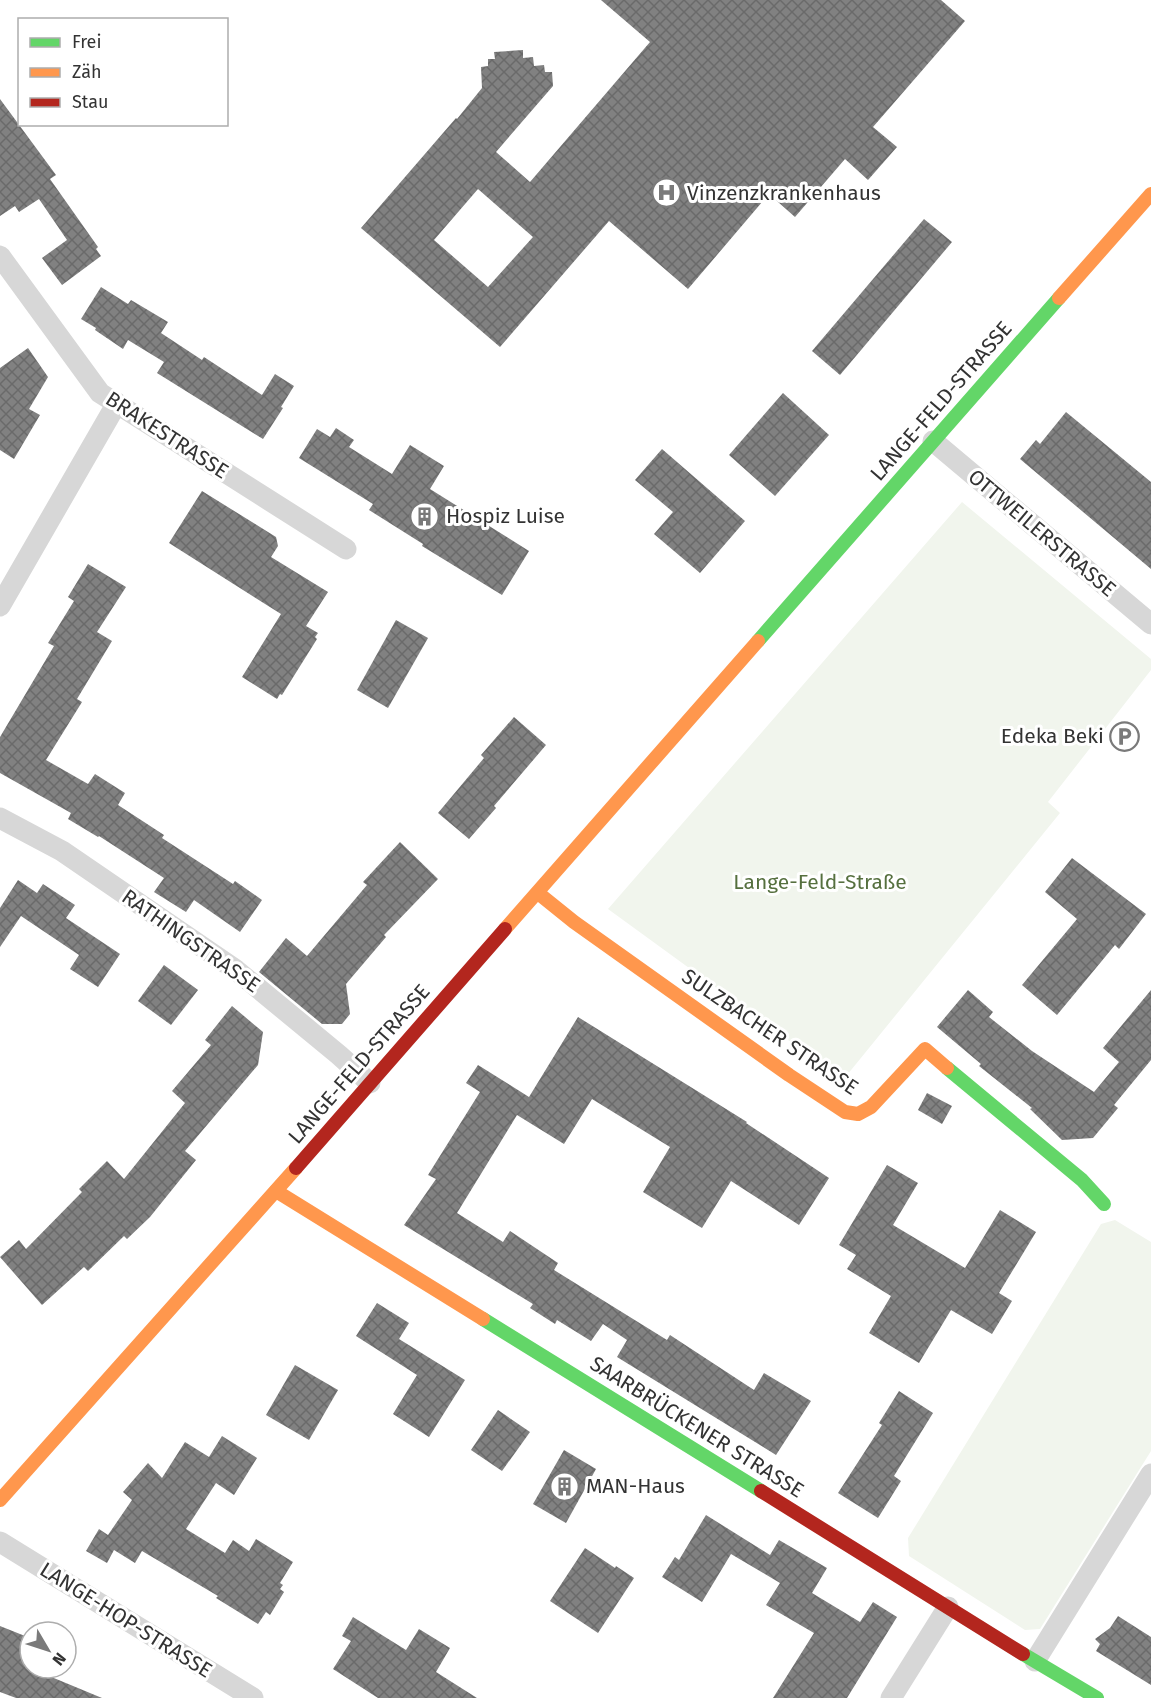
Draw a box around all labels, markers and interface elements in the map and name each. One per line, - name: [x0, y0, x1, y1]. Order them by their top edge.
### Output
- legend: [18, 18, 228, 126]
- text: Frei: [72, 31, 102, 53]
- text: Zäh: [72, 61, 101, 83]
- text: Stau: [72, 91, 108, 113]
- hospital icon: Vinzenzkrankenhaus: [650, 177, 682, 209]
- place label: Vinzenzkrankenhaus: [687, 180, 881, 206]
- street label: LANGE-FELD-STRASSE: [865, 316, 1017, 486]
- street label: BRAKESTRASSE: [101, 386, 233, 484]
- street label: OTTWEILERSTRASSE: [963, 464, 1121, 602]
- building icon: Hospiz Luise: [409, 500, 441, 532]
- place label: Hospiz Luise: [446, 503, 565, 529]
- parking icon: Edeka Beki: [1109, 720, 1141, 752]
- place label: Edeka Beki: [1001, 723, 1104, 749]
- park label: Lange-Feld-Straße: [733, 869, 907, 895]
- street label: RATHINGSTRASSE: [117, 884, 265, 998]
- street label: SULZBACHER STRASSE: [677, 963, 863, 1101]
- street label: LANGE-FELD-STRASSE: [283, 979, 435, 1149]
- street label: SAARBRÜCKENER STRASSE: [585, 1351, 809, 1503]
- building icon: MAN-Haus: [549, 1470, 581, 1502]
- place label: MAN-Haus: [586, 1473, 685, 1499]
- street label: LANGE-HOP-STRASSE: [35, 1557, 217, 1683]
- north arrow: [18, 1620, 78, 1680]

